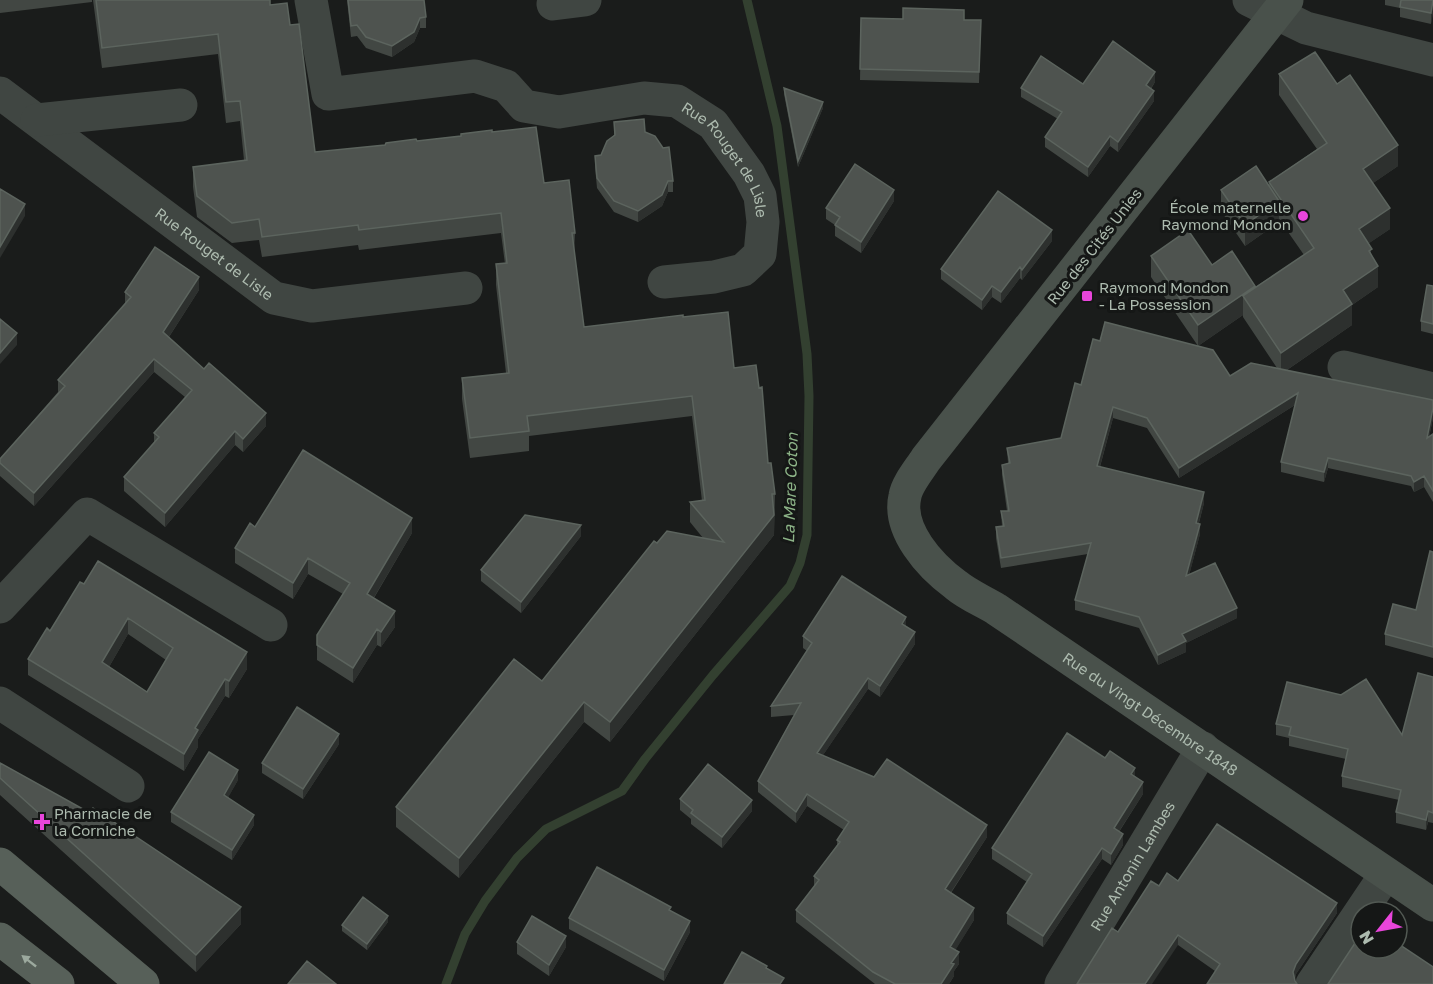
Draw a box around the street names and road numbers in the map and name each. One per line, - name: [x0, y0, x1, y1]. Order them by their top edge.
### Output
- street label: Rue Rouget de Lisle: [679, 98, 771, 219]
- street label: Rue des Cités Unies: [1043, 184, 1145, 308]
- street label: Rue Rouget de Lisle: [152, 204, 277, 304]
- street label: Rue du Vingt Décembre 1848: [1060, 648, 1241, 779]
- street label: Rue Antonin Lambes: [1086, 798, 1178, 934]

